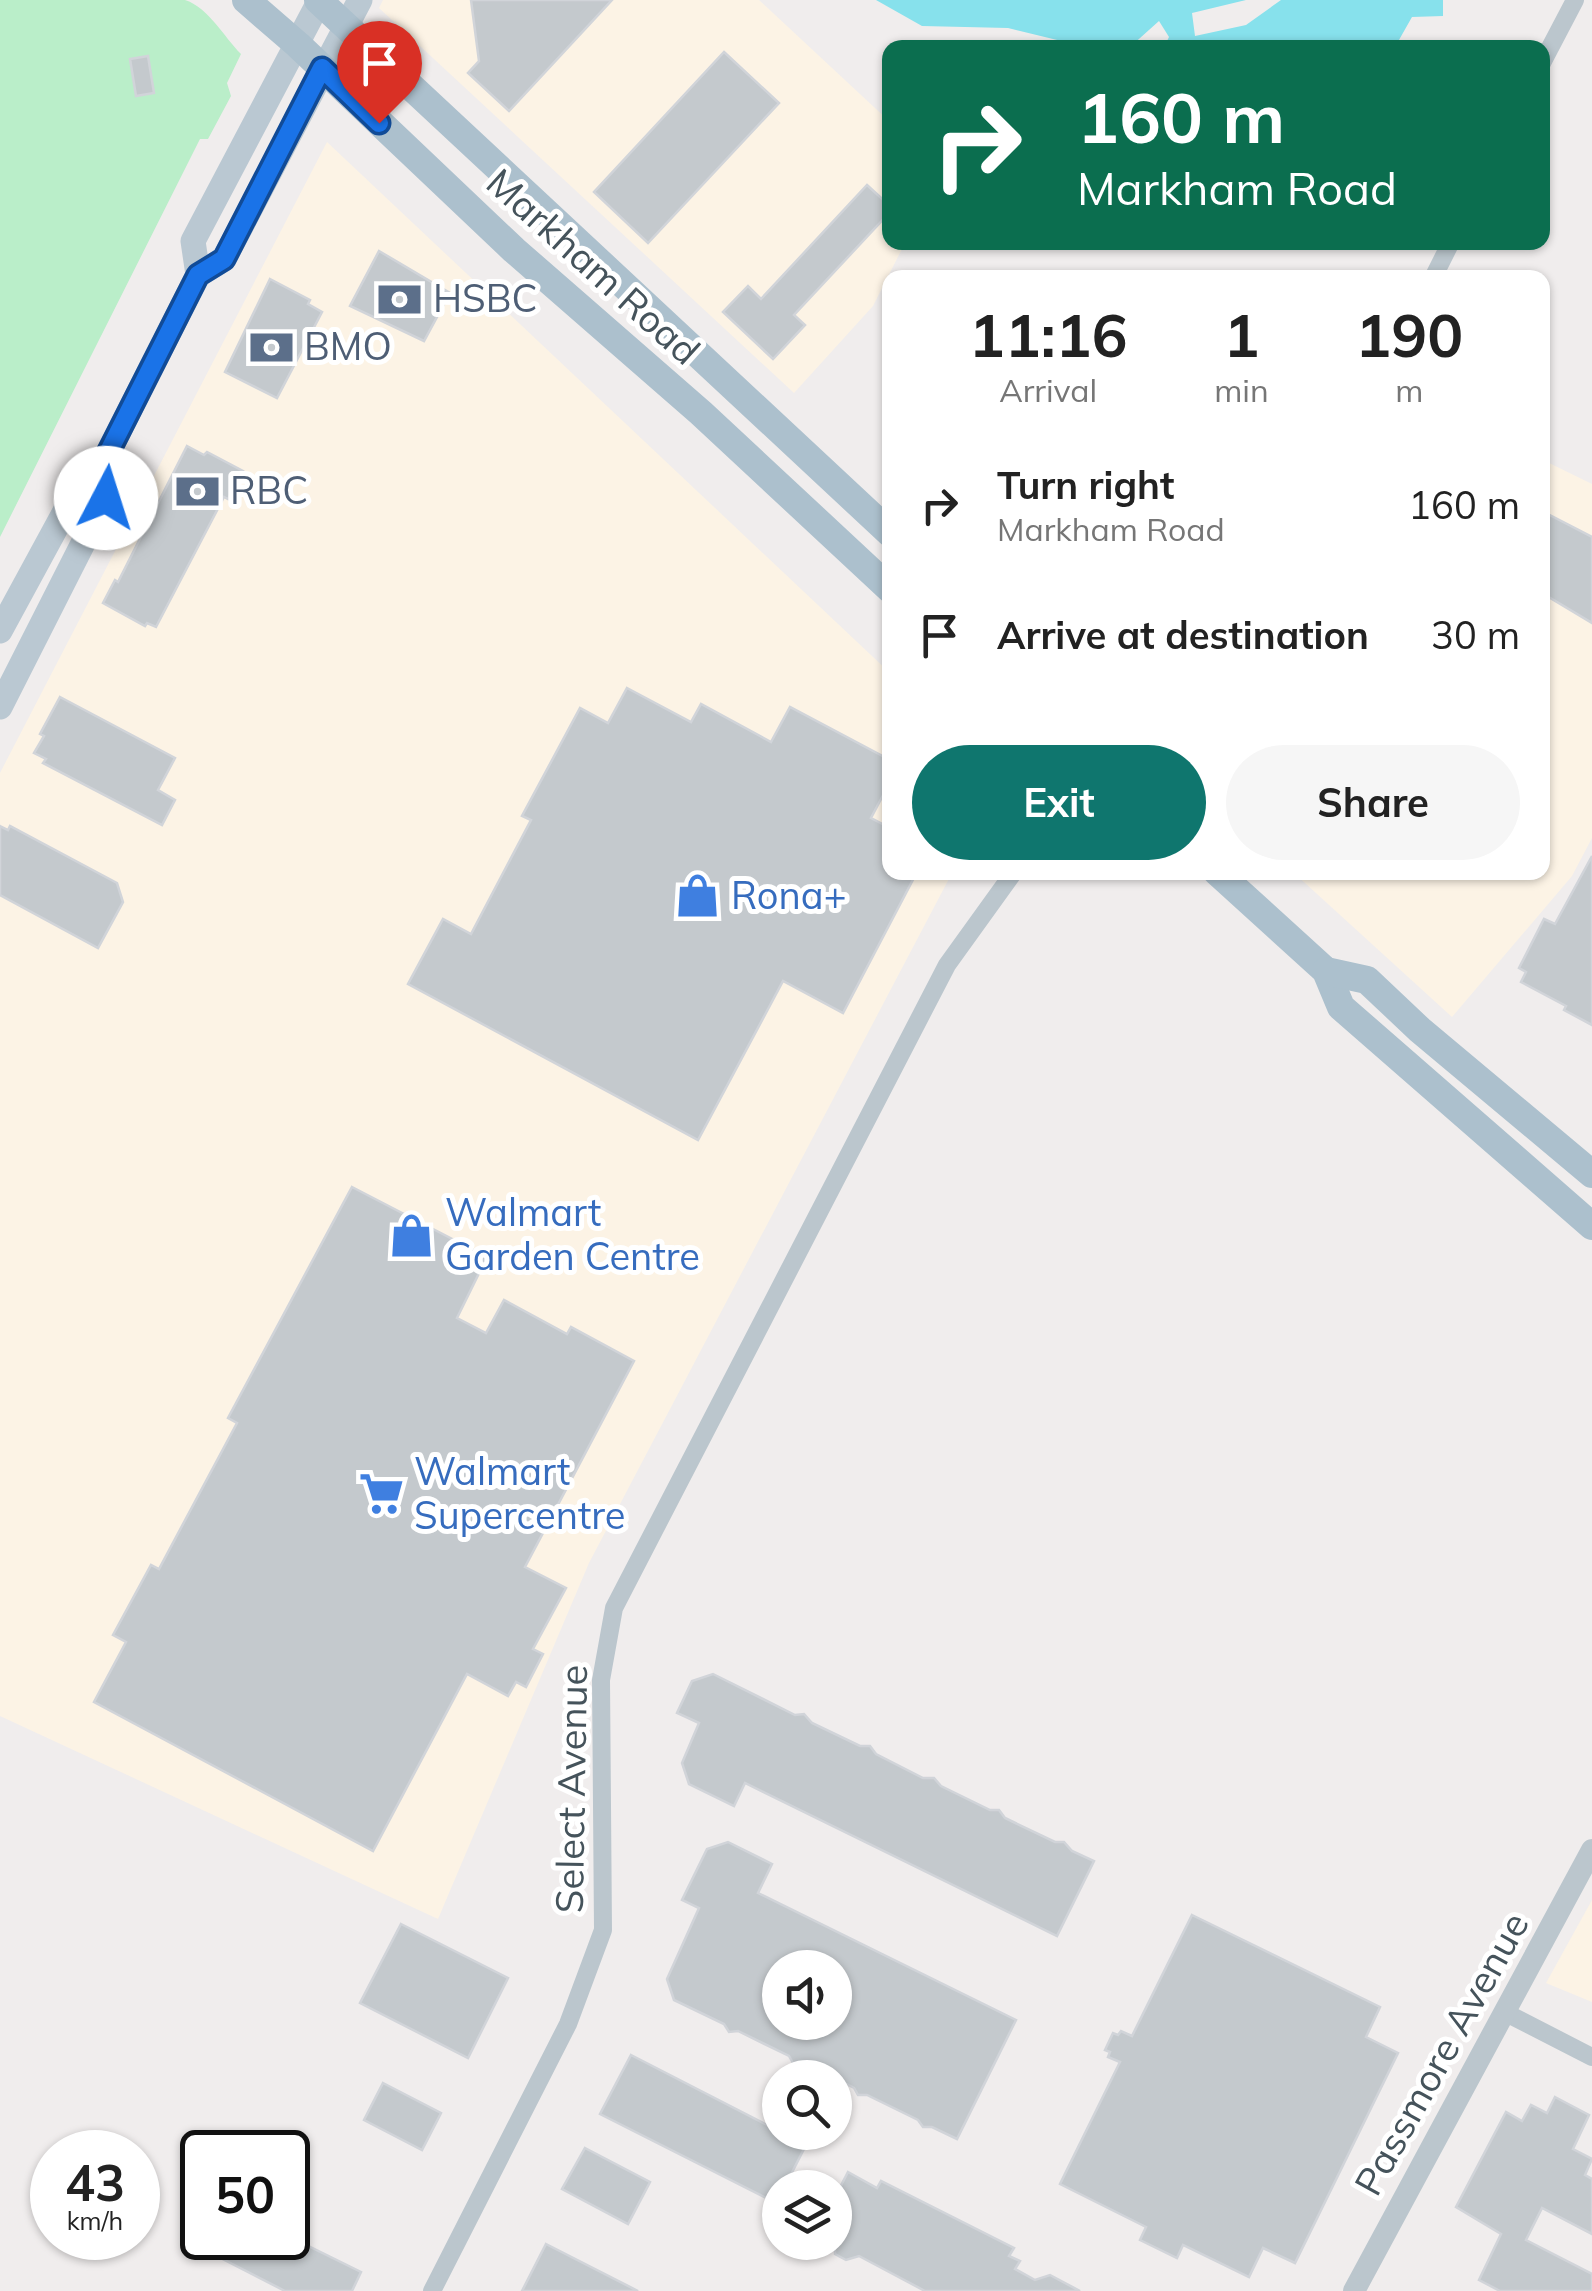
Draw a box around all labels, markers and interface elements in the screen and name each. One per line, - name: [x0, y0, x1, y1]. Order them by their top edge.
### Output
- pin: [337, 21, 422, 124]
- icon: arrive: [352, 36, 407, 91]
- text: 160 m: [1077, 73, 1285, 161]
- icon: right: [912, 80, 1042, 210]
- street label: Markham Road: [477, 158, 710, 375]
- text: Markham Road: [1077, 160, 1397, 216]
- place label: HSBC: [433, 274, 538, 322]
- bank icon: HSBC: [376, 275, 424, 323]
- text: 11:16: [969, 297, 1128, 372]
- text: 1: [1223, 297, 1259, 372]
- text: 190: [1355, 297, 1463, 372]
- place label: BMO: [304, 322, 392, 370]
- bank icon: BMO: [247, 323, 295, 371]
- text: Arrival: [999, 370, 1097, 410]
- text: min: [1214, 370, 1269, 410]
- text: m: [1395, 370, 1423, 410]
- position arrow: [54, 446, 158, 550]
- text: Turn right: [997, 461, 1174, 509]
- place label: RBC: [230, 466, 308, 514]
- bank icon: RBC: [173, 467, 221, 515]
- icon: right: [912, 478, 967, 533]
- text: 160 m: [1408, 481, 1520, 529]
- text: Markham Road: [997, 509, 1225, 549]
- icon: arrive: [912, 608, 967, 663]
- text: Arrive at destination: [997, 611, 1369, 659]
- text: 30 m: [1431, 611, 1520, 659]
- button: Exit: [912, 745, 1206, 860]
- button: Share: [1226, 745, 1520, 860]
- place label: Rona+: [731, 871, 846, 919]
- shop icon: Rona+: [674, 872, 722, 920]
- place label: Walmart Garden Centre: [445, 1188, 700, 1280]
- shop icon: Walmart Garden Centre: [388, 1211, 436, 1259]
- place label: Walmart Supercentre: [414, 1447, 626, 1539]
- supermarket icon: Walmart Supercentre: [357, 1470, 405, 1518]
- street label: Select Avenue: [545, 1664, 597, 1914]
- street label: Passmore Avenue: [1344, 1904, 1539, 2203]
- map controls: [762, 1950, 852, 2260]
- button: sound: [762, 1950, 852, 2040]
- button: search: [762, 2060, 852, 2150]
- speed limit sign: 50: [180, 2130, 310, 2260]
- text: 43: [65, 2151, 125, 2214]
- button: layers: [762, 2170, 852, 2260]
- text: km/h: [67, 2205, 123, 2236]

